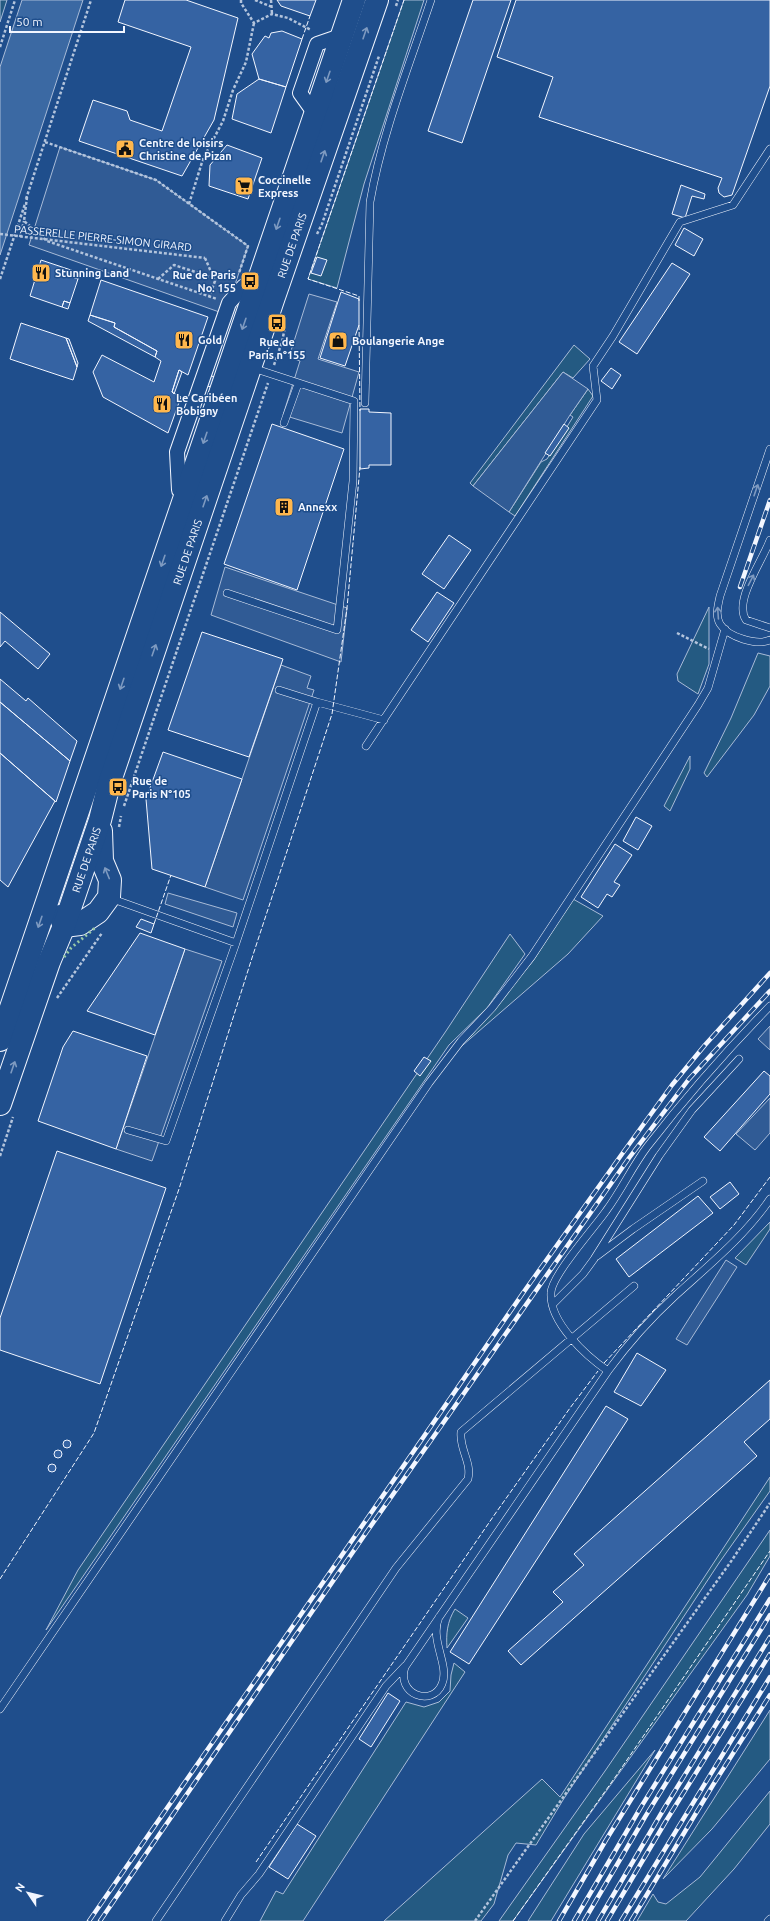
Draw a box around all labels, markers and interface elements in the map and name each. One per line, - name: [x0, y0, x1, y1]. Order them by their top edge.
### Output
- scale bar: [10, 8, 124, 34]
- text: 50 m: [16, 15, 43, 28]
- one-way arrow: [362, 27, 370, 39]
- one-way arrow: [324, 70, 332, 82]
- place label: Centre de loisirs Christine de Pizan: [139, 137, 232, 162]
- public building icon: Centre de loisirs Christine de Pizan: [114, 138, 136, 160]
- one-way arrow: [319, 150, 327, 162]
- place label: Coccinelle Express: [258, 174, 311, 199]
- supermarket icon: Coccinelle Express: [233, 175, 255, 197]
- street label: RUE DE PARIS: [275, 211, 309, 280]
- one-way arrow: [274, 217, 281, 230]
- street label: PASSERELLE PIERRE-SIMON GIRARD: [13, 223, 193, 253]
- restaurant icon: Stunning Land: [30, 262, 52, 284]
- place label: Stunning Land: [55, 267, 129, 279]
- place label: Rue de Paris No. 155: [172, 269, 236, 294]
- bus stop icon: Rue de Paris No. 155: [239, 270, 261, 292]
- bus stop icon: Rue de Paris n°155: [266, 312, 288, 334]
- one-way arrow: [240, 317, 247, 330]
- restaurant icon: Gold: [173, 329, 195, 351]
- shop icon: Boulangerie Ange: [327, 330, 349, 352]
- place label: Gold: [198, 334, 222, 346]
- place label: Boulangerie Ange: [352, 335, 445, 347]
- place label: Rue de Paris n°155: [248, 336, 306, 361]
- place label: Le Caribéen Bobigny: [176, 392, 237, 417]
- restaurant icon: Le Caribéen Bobigny: [151, 393, 173, 415]
- one-way arrow: [201, 431, 208, 444]
- one-way arrow: [753, 483, 760, 496]
- one-way arrow: [202, 494, 209, 507]
- building icon: Annexx: [273, 496, 295, 518]
- place label: Annexx: [298, 501, 337, 513]
- street label: RUE DE PARIS: [171, 518, 204, 586]
- one-way arrow: [159, 555, 167, 567]
- one-way arrow: [748, 575, 755, 587]
- one-way arrow: [715, 607, 722, 620]
- one-way arrow: [151, 645, 159, 657]
- one-way arrow: [117, 678, 125, 690]
- place label: Rue de Paris N°105: [132, 775, 191, 800]
- bus stop icon: Rue de Paris N°105: [107, 776, 129, 798]
- street label: RUE DE PARIS: [70, 825, 103, 894]
- one-way arrow: [103, 868, 110, 880]
- one-way arrow: [36, 916, 44, 928]
- one-way arrow: [9, 1061, 17, 1073]
- north arrow: [8, 1873, 48, 1913]
- text: N: [13, 1880, 27, 1894]

